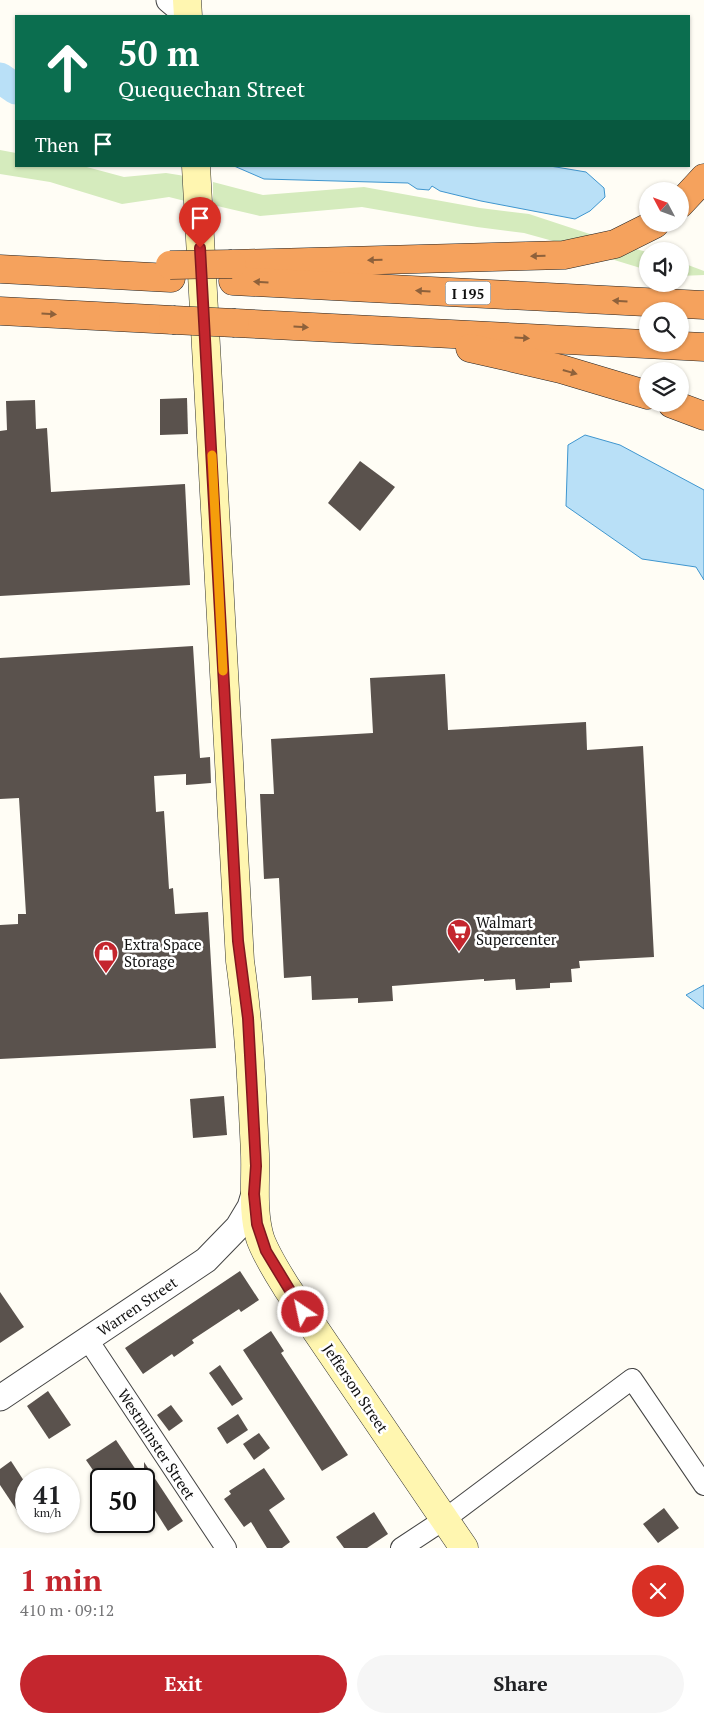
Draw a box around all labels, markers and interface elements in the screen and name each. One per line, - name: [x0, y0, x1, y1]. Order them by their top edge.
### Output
- text: 50 m: [118, 30, 199, 76]
- icon: ahead: [35, 35, 100, 100]
- text: Quequechan Street: [118, 74, 305, 103]
- icon: arrive: [89, 130, 117, 158]
- text: Then: [35, 132, 79, 157]
- north arrow: [639, 182, 689, 232]
- map controls: [639, 182, 689, 412]
- pin: [179, 197, 221, 248]
- icon: arrive: [186, 204, 214, 232]
- button: sound: [639, 242, 689, 292]
- one-way arrow: [530, 252, 546, 260]
- one-way arrow: [367, 257, 383, 265]
- one-way arrow: [253, 278, 269, 286]
- road number: I 195: [446, 282, 490, 304]
- one-way arrow: [415, 286, 431, 294]
- one-way arrow: [612, 296, 628, 304]
- button: search: [639, 302, 689, 352]
- one-way arrow: [41, 310, 57, 318]
- one-way arrow: [293, 323, 309, 331]
- one-way arrow: [514, 334, 530, 342]
- button: layers: [639, 362, 689, 412]
- one-way arrow: [562, 368, 577, 376]
- place label: Walmart Supercenter: [476, 912, 557, 949]
- supermarket icon: Walmart Supercenter: [446, 918, 472, 952]
- place label: Extra Space Storage: [124, 934, 201, 971]
- shop icon: Extra Space Storage: [93, 940, 119, 974]
- street label: Warren Street: [93, 1272, 181, 1340]
- position arrow: [276, 1285, 328, 1337]
- street label: Jefferson Street: [319, 1340, 393, 1437]
- street label: Westminster Street: [114, 1385, 200, 1504]
- speed limit sign: 50: [90, 1468, 155, 1533]
- text: 41: [33, 1478, 62, 1511]
- text: km/h: [34, 1505, 61, 1520]
- text: 1 min: [20, 1560, 102, 1600]
- button: close: [632, 1565, 684, 1617]
- text: 410 m · 09:12: [20, 1599, 114, 1621]
- button: Exit: [20, 1655, 347, 1713]
- button: Share: [357, 1655, 684, 1713]

